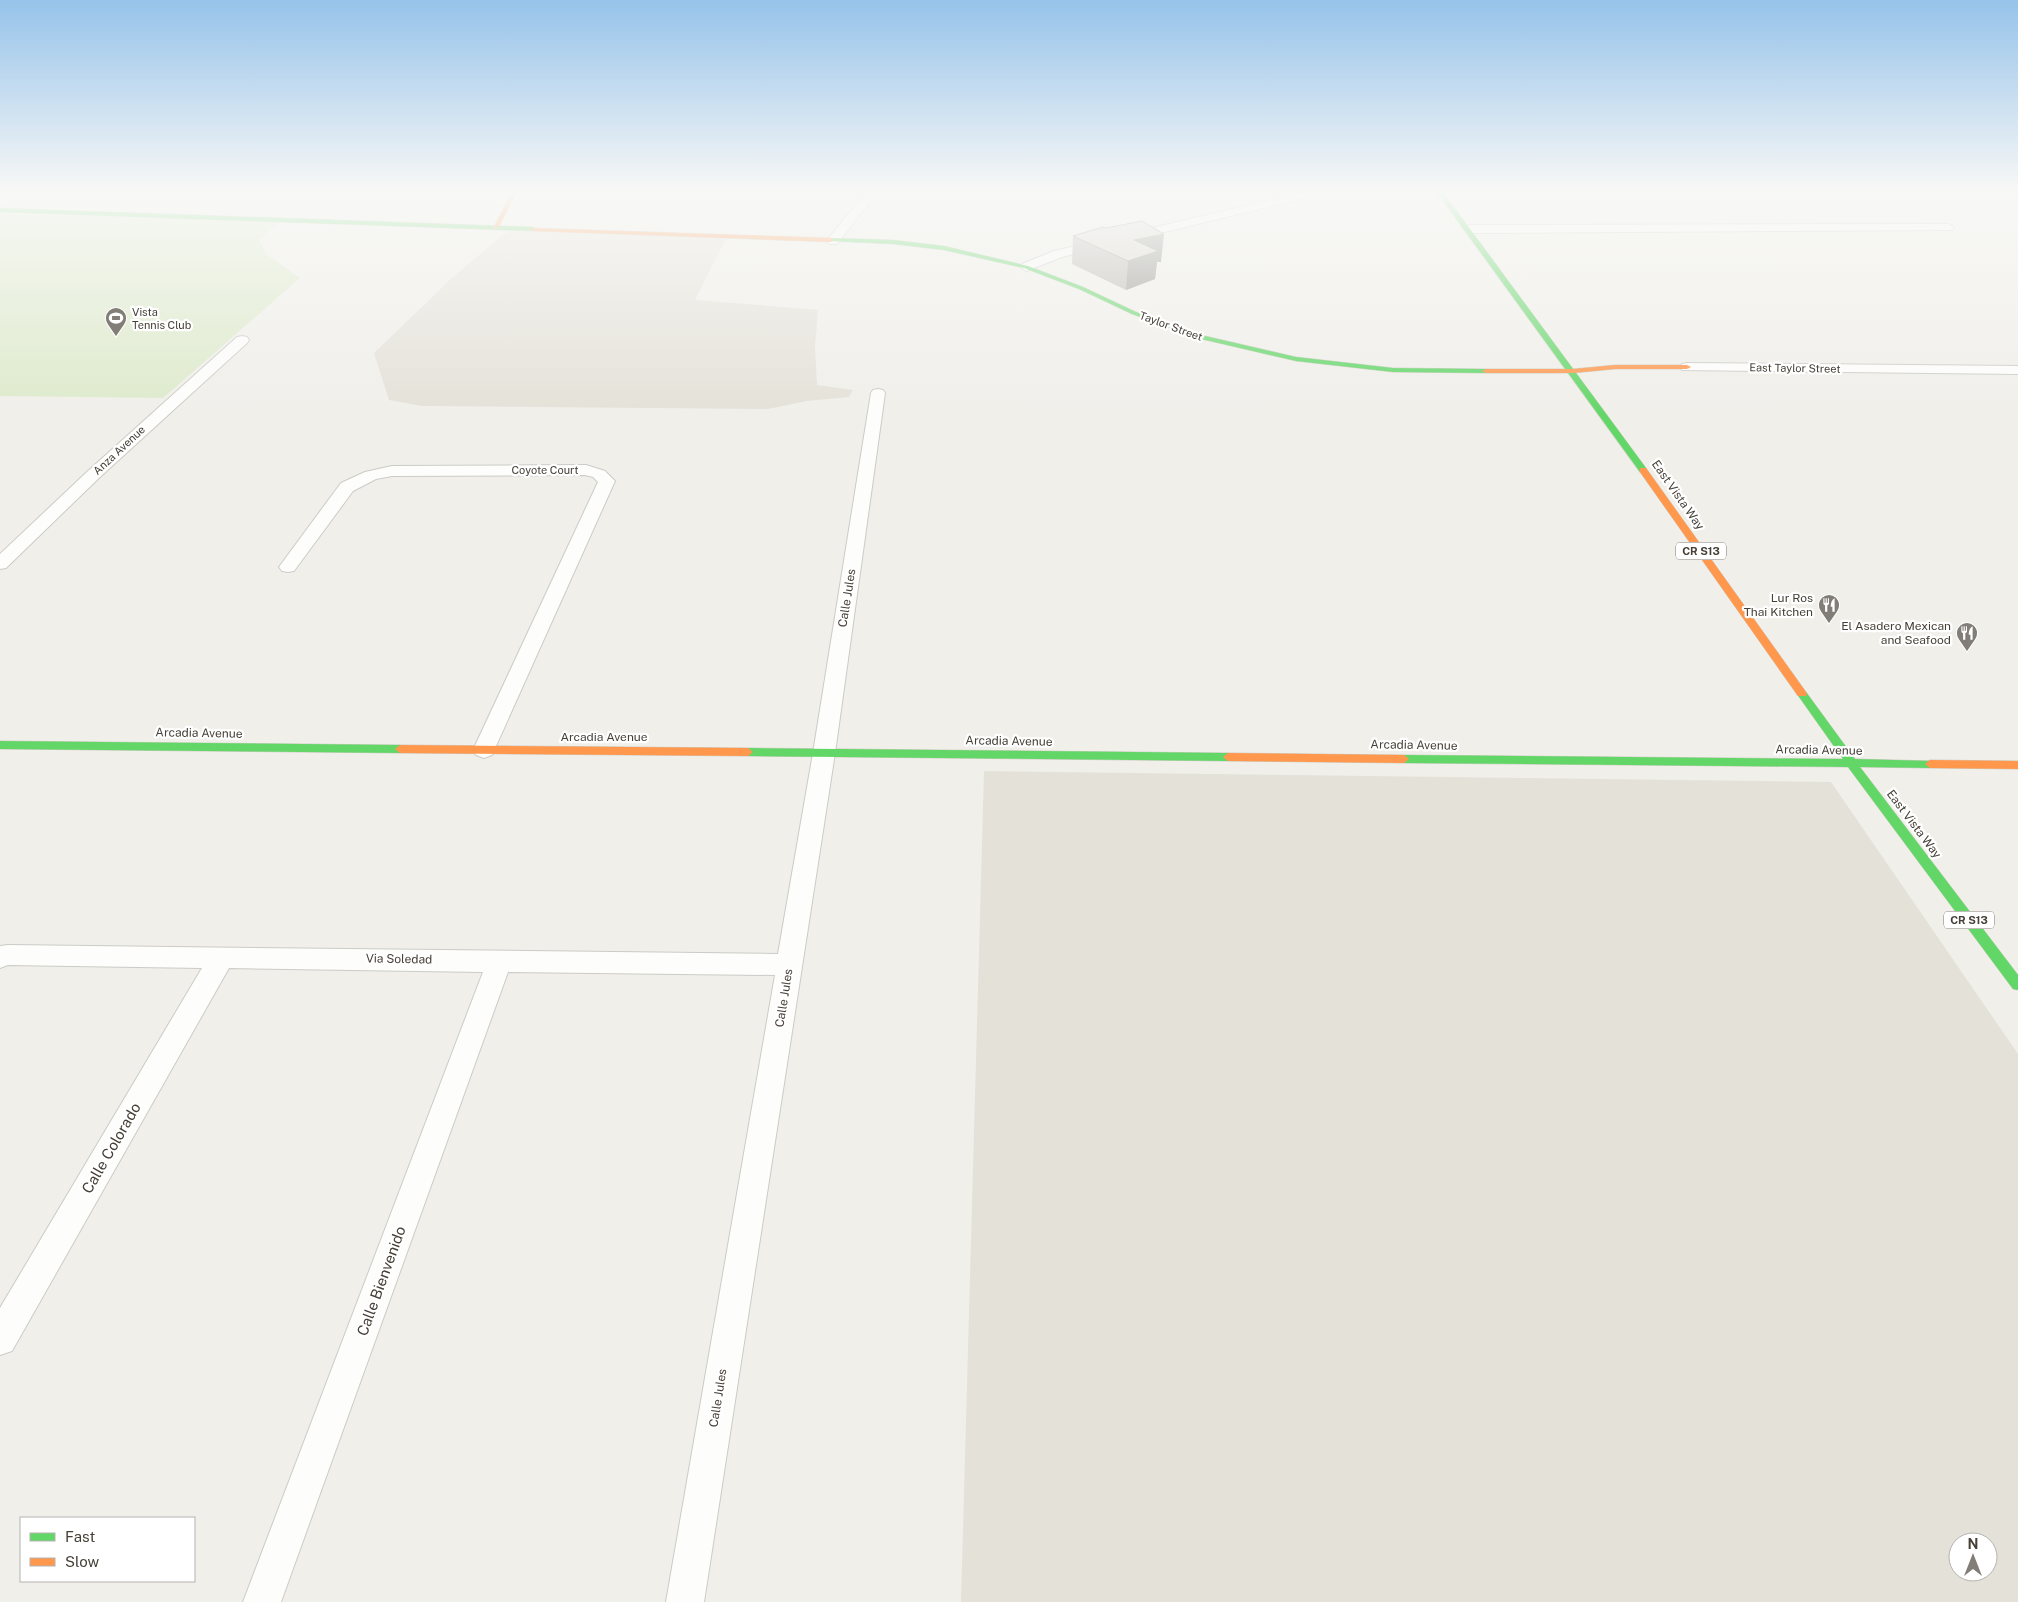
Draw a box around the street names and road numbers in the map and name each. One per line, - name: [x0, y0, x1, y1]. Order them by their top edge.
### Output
- street label: Taylor Street: [1138, 309, 1204, 343]
- street label: East Taylor Street: [1749, 361, 1841, 375]
- street label: Anza Avenue: [91, 423, 147, 477]
- street label: East Vista Way: [1649, 457, 1708, 533]
- street label: Coyote Court: [511, 464, 579, 476]
- road number: CR S13: [1676, 542, 1726, 560]
- street label: Calle Jules: [835, 568, 859, 628]
- street label: Arcadia Avenue: [155, 725, 243, 741]
- street label: Arcadia Avenue: [560, 730, 648, 744]
- street label: Arcadia Avenue: [965, 733, 1053, 749]
- street label: Arcadia Avenue: [1370, 737, 1458, 753]
- street label: Arcadia Avenue: [1775, 742, 1863, 758]
- street label: East Vista Way: [1884, 787, 1945, 861]
- road number: CR S13: [1944, 912, 1994, 928]
- street label: Via Soledad: [366, 951, 432, 967]
- street label: Calle Jules: [772, 968, 796, 1028]
- street label: Calle Colorado: [78, 1100, 144, 1196]
- street label: Calle Bienvenido: [353, 1224, 409, 1338]
- street label: Calle Jules: [706, 1368, 730, 1428]

